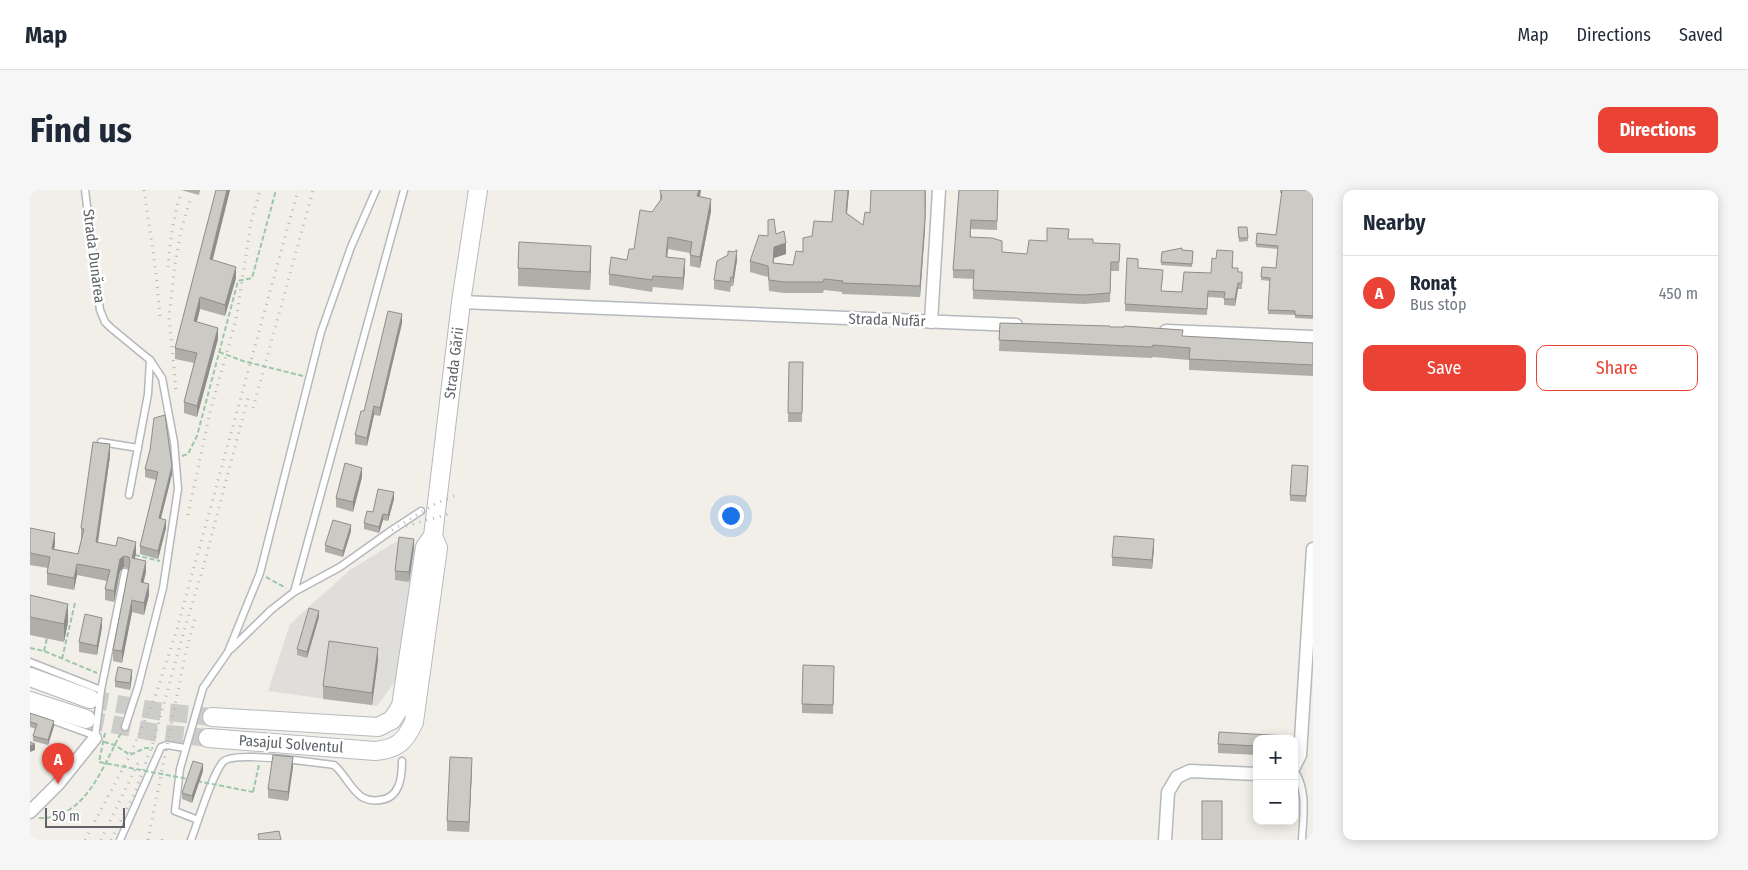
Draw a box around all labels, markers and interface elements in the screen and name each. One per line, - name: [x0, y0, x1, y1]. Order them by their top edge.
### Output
- text: Map: [25, 21, 67, 49]
- text: Map: [1517, 24, 1549, 46]
- text: Directions: [1577, 24, 1651, 46]
- text: Saved: [1679, 24, 1723, 46]
- button: Directions: [1598, 107, 1718, 153]
- text: Find us: [30, 109, 132, 151]
- street label: Strada Dunărea: [79, 208, 109, 304]
- text: Nearby: [1363, 210, 1425, 236]
- text: Ronaț: [1410, 272, 1457, 295]
- text: A: [1375, 284, 1383, 303]
- text: 450 m: [1659, 284, 1698, 303]
- text: Bus stop: [1410, 295, 1466, 314]
- street label: Strada Nufăr: [848, 310, 927, 330]
- street label: Strada Gării: [441, 326, 467, 400]
- button: Save: [1363, 345, 1526, 391]
- button: Share: [1536, 345, 1698, 391]
- your location: [718, 503, 744, 529]
- street label: Pasajul Solventul: [238, 731, 344, 757]
- map controls: [1253, 735, 1298, 825]
- button: +: [1253, 735, 1298, 780]
- pin: A: [42, 743, 74, 784]
- button: −: [1253, 780, 1298, 825]
- scale bar: [45, 805, 125, 828]
- text: 50 m: [52, 808, 80, 825]

